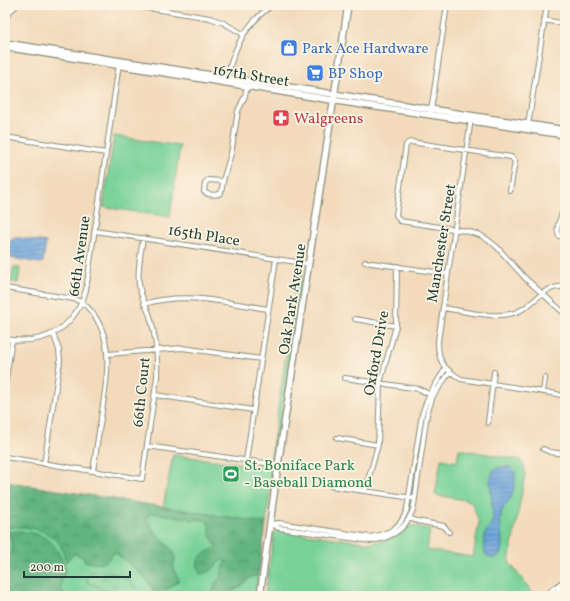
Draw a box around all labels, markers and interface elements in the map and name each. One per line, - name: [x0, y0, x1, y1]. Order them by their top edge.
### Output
- shop icon: Park Ace Hardware: [279, 38, 299, 58]
- place label: Park Ace Hardware: [302, 39, 429, 60]
- street label: 167th Street: [211, 60, 291, 93]
- supermarket icon: BP Shop: [305, 63, 325, 83]
- place label: BP Shop: [328, 64, 383, 85]
- pharmacy icon: Walgreens: [271, 108, 291, 128]
- place label: Walgreens: [294, 109, 364, 130]
- street label: Manchester Street: [423, 182, 462, 304]
- street label: 66th Avenue: [64, 214, 97, 298]
- street label: 165th Place: [166, 220, 241, 253]
- street label: Oak Park Avenue: [274, 242, 313, 356]
- street label: Oxford Drive: [360, 309, 395, 398]
- street label: 66th Court: [128, 356, 157, 428]
- place label: St. Boniface Park - Baseball Diamond: [244, 456, 373, 494]
- sports icon: St. Boniface Park - Baseball Diamond: [221, 464, 241, 484]
- scale bar: [24, 553, 130, 579]
- text: 200 m: [30, 560, 64, 576]

